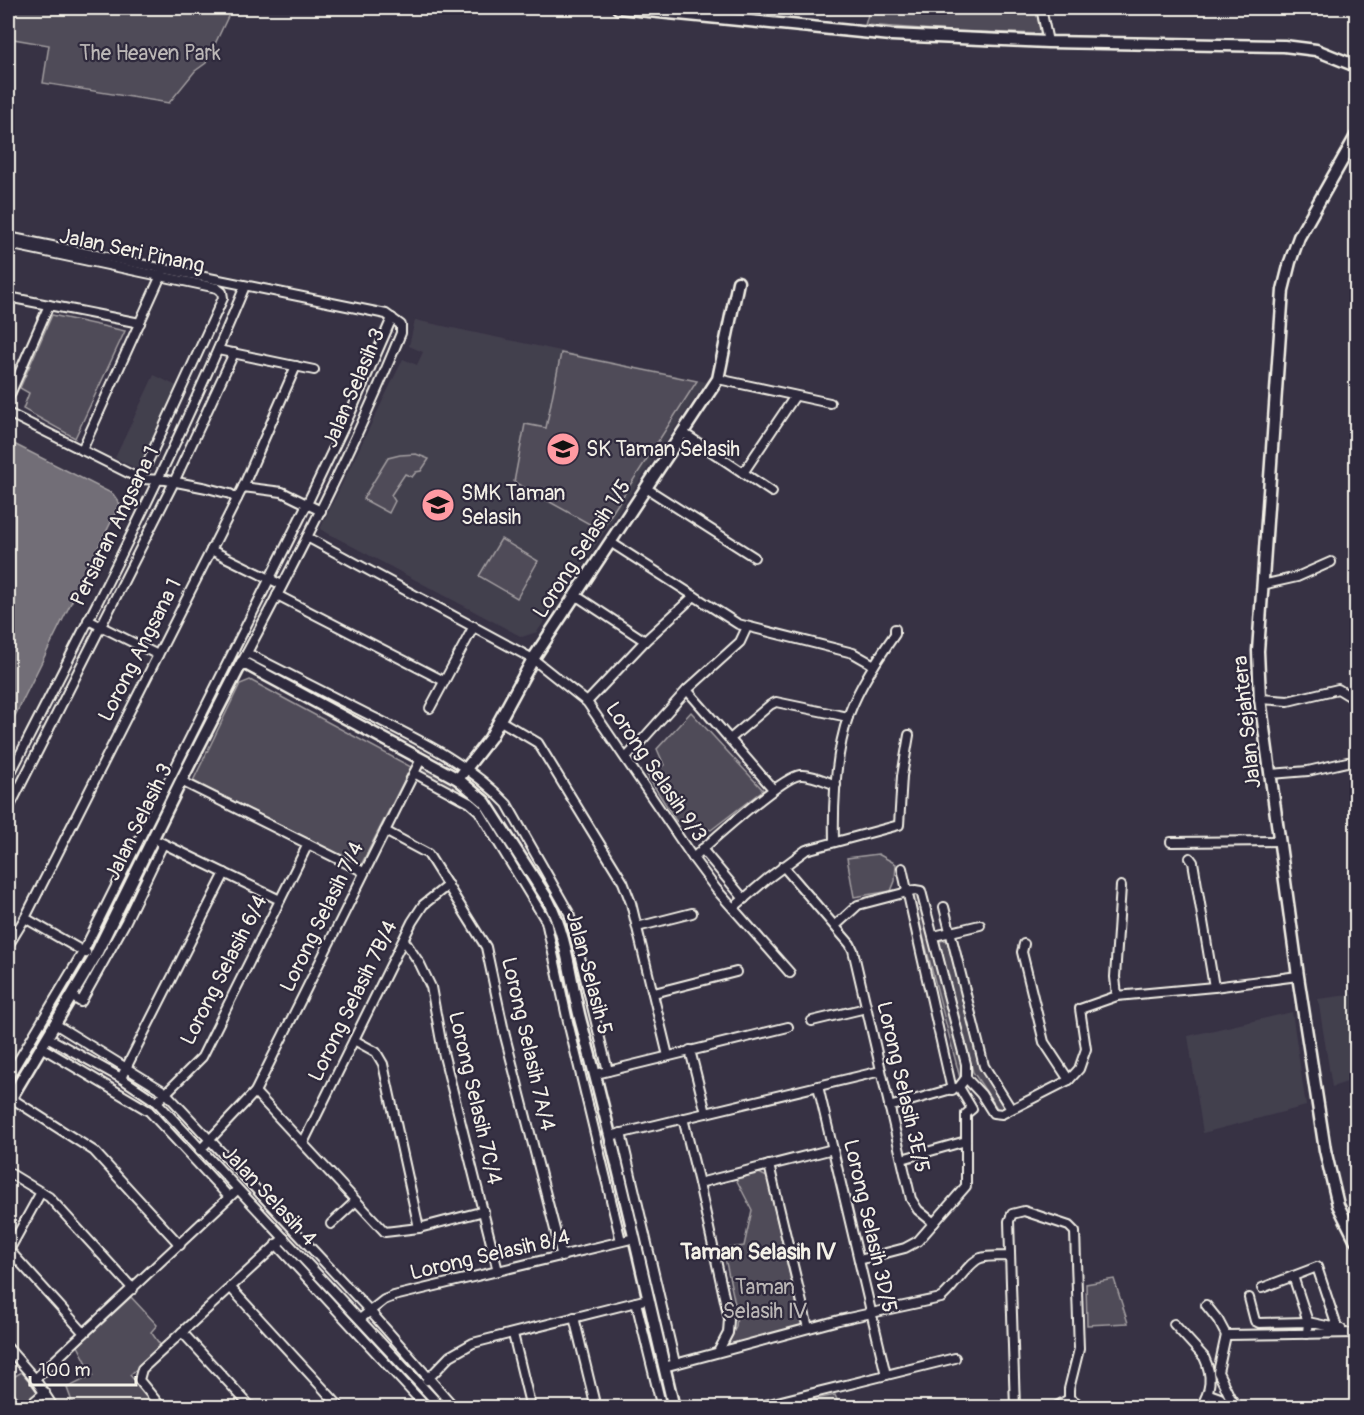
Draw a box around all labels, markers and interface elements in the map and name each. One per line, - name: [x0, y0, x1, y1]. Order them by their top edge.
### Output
- park label: The Heaven Park: [79, 40, 221, 67]
- street label: Jalan Seri Pinang: [57, 222, 207, 280]
- street label: Jalan Selasih 3: [317, 324, 391, 452]
- school or university icon: SK Taman Selasih: [545, 431, 581, 467]
- place label: SK Taman Selasih: [586, 436, 740, 463]
- street label: Persiaran Angsana 1: [65, 442, 165, 610]
- street label: Lorong Selasih 1/5: [527, 474, 637, 624]
- place label: SMK Taman Selasih: [461, 480, 565, 531]
- school or university icon: SMK Taman Selasih: [420, 487, 456, 523]
- street label: Lorong Angsana 1: [92, 574, 188, 726]
- street label: Jalan Sejahtera: [1227, 654, 1267, 790]
- street label: Lorong Selasih 9/3: [599, 697, 713, 847]
- street label: Jalan Selasih 3: [99, 759, 179, 885]
- street label: Lorong Selasih 7/4: [274, 837, 370, 997]
- street label: Lorong Selasih 6/4: [174, 890, 274, 1050]
- street label: Jalan Selasih 5: [560, 908, 618, 1038]
- street label: Lorong Selasih 7B/4: [302, 916, 404, 1086]
- street label: Lorong Selasih 7A/4: [495, 954, 561, 1134]
- street label: Lorong Selasih 3E/5: [870, 999, 936, 1175]
- street label: Lorong Selasih 7C/4: [442, 1009, 508, 1187]
- street label: Lorong Selasih 3D/5: [837, 1137, 903, 1315]
- street label: Jalan Selasih 4: [216, 1140, 322, 1252]
- street label: Lorong Selasih 8/4: [407, 1223, 573, 1287]
- district label: Taman Selasih Ⅳ: [679, 1238, 837, 1266]
- park label: Taman Selasih Ⅳ: [723, 1274, 808, 1325]
- scale bar: [30, 1349, 136, 1387]
- text: 100 m: [39, 1359, 91, 1382]

